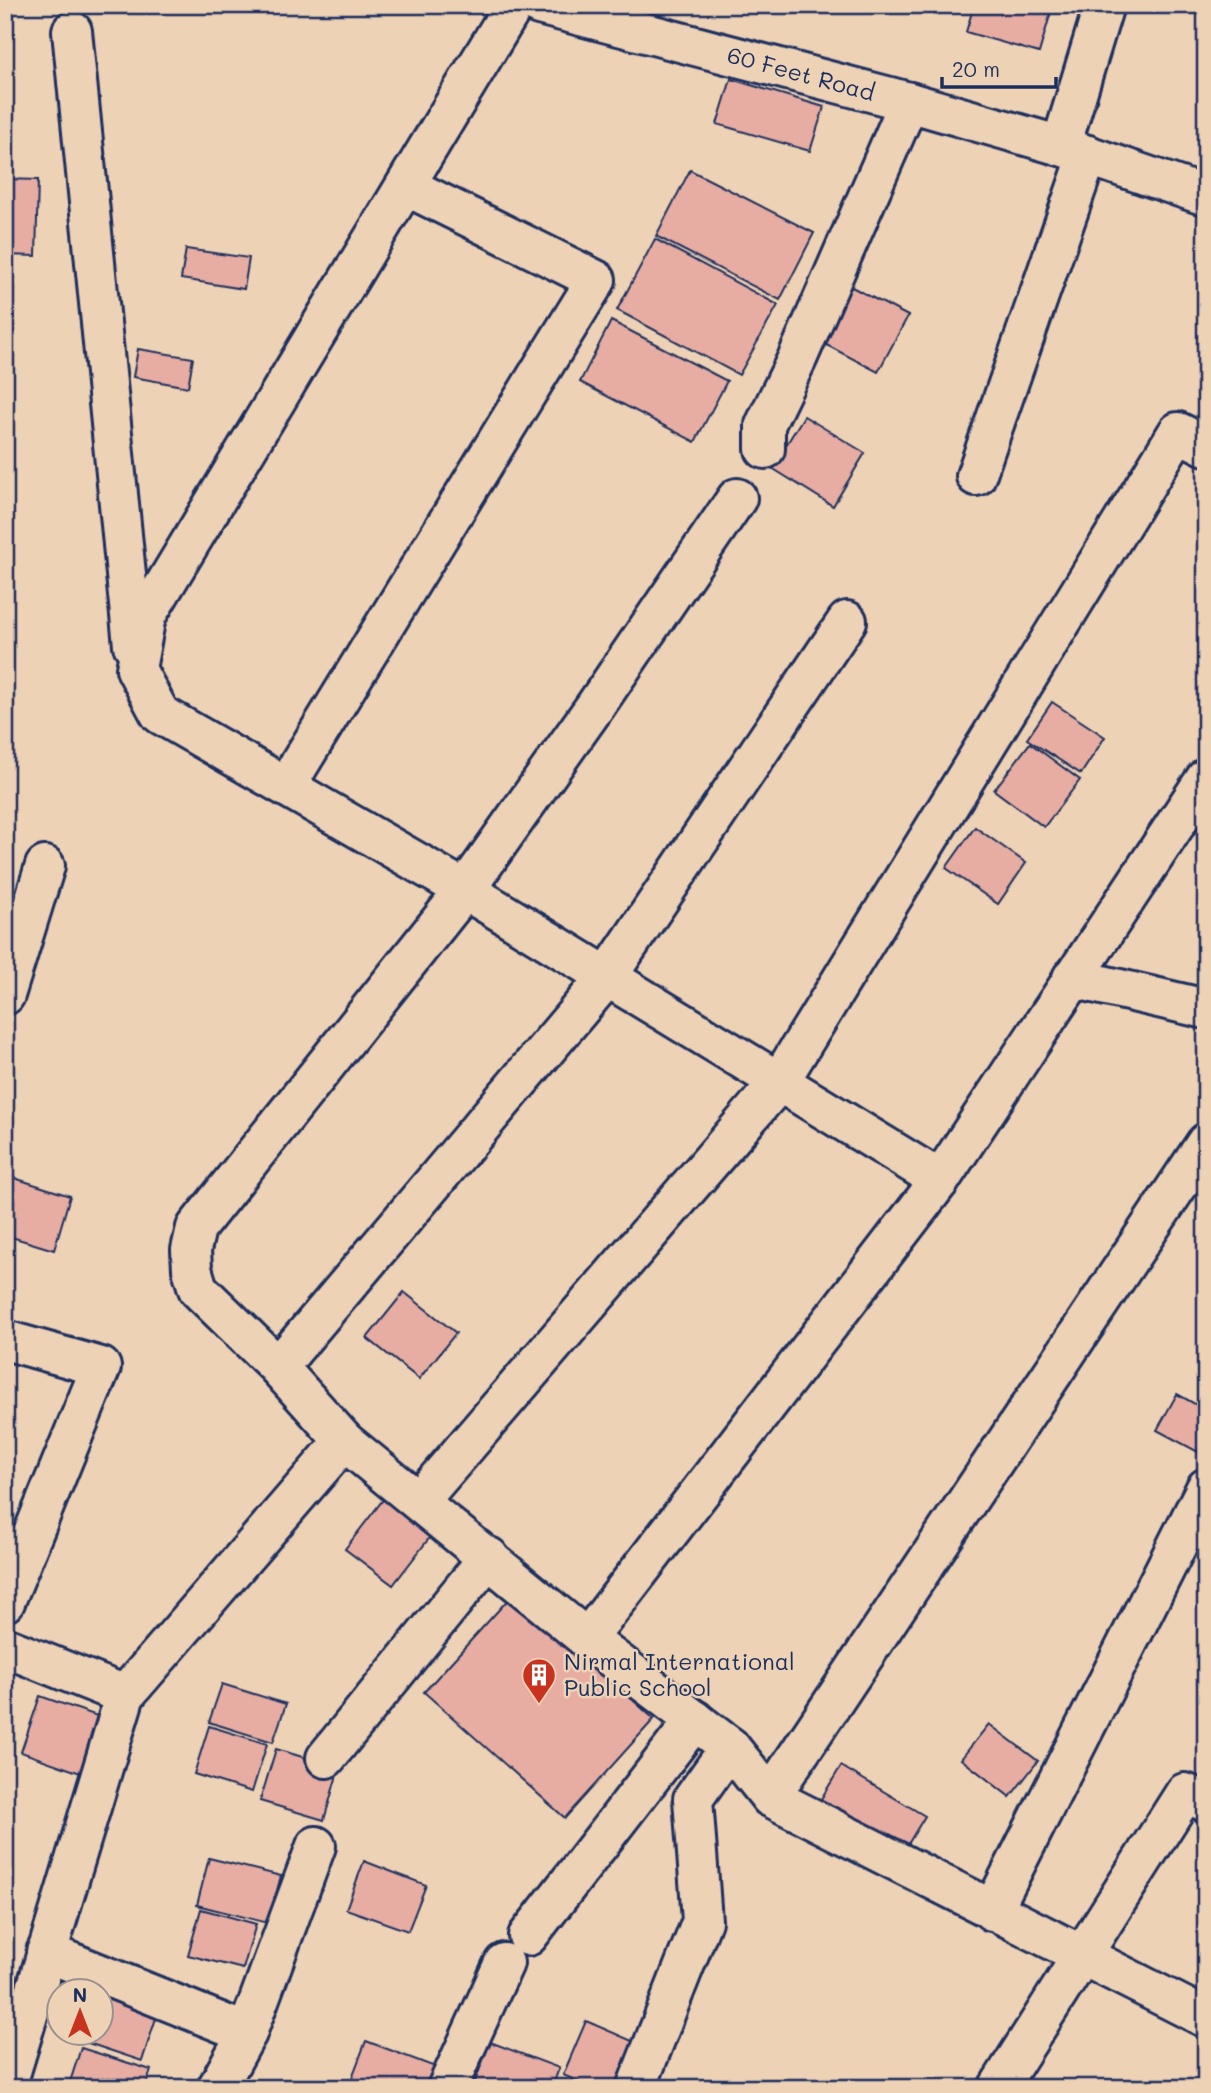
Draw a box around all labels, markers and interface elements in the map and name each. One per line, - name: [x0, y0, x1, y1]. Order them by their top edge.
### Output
- street label: 60 Feet Road: [724, 39, 878, 107]
- scale bar: [942, 46, 1055, 90]
- text: 20 m: [952, 55, 1000, 82]
- place label: Nirmal International Public School: [564, 1646, 795, 1702]
- building icon: Nirmal International Public School: [520, 1656, 558, 1705]
- north arrow: [46, 1978, 116, 2048]
- text: N: [73, 1982, 87, 2007]

